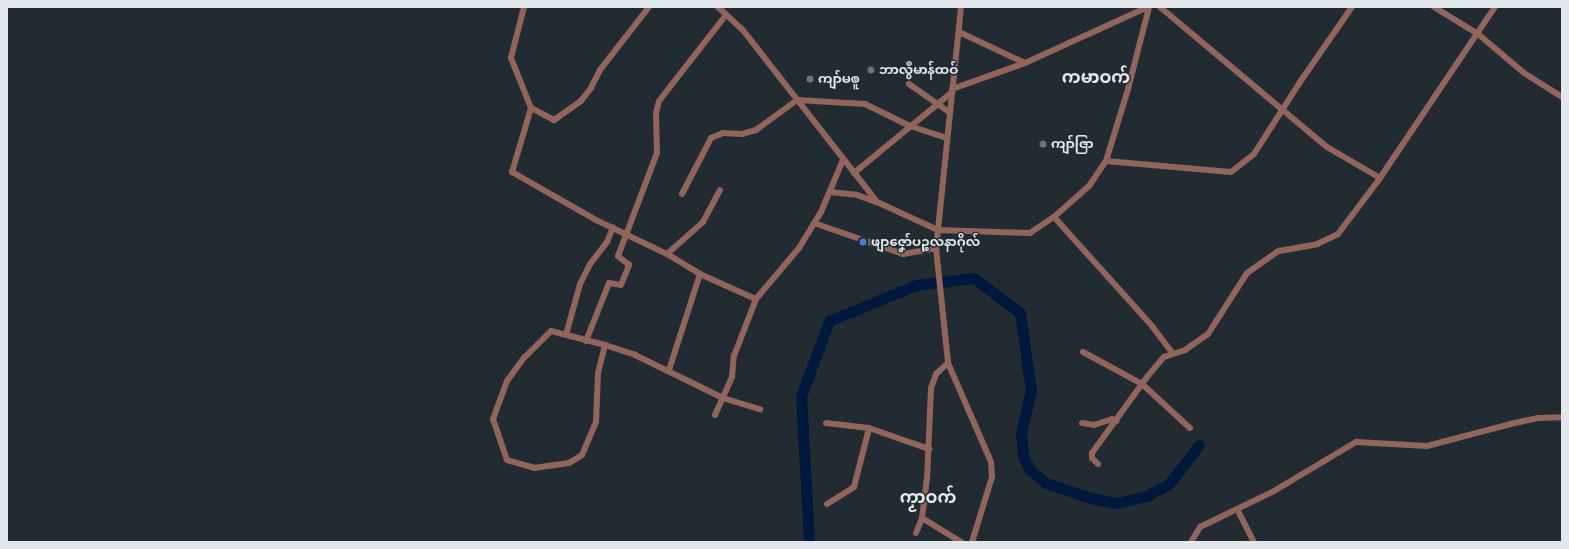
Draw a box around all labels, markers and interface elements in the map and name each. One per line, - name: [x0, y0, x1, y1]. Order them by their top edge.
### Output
- place label: ဘာလွဳမာန်ထဝ်: [879, 62, 958, 78]
- marker: ဘာလွဳမာန်ထဝ်: [866, 65, 876, 75]
- district label: ကမာဝက်: [1062, 68, 1130, 88]
- place label: ကျာ်မၜူ: [818, 71, 860, 87]
- marker: ကျာ်မၜူ: [805, 74, 815, 84]
- place label: ကျာ်ဇြာ: [1051, 136, 1093, 152]
- marker: ကျာ်ဇြာ: [1038, 139, 1048, 149]
- place label: ဖျာဇၞော်ပဉ္စလနာဂိုလ်: [871, 234, 980, 250]
- marker: ဖျာဇၞော်ပဉ္စလနာဂိုလ်: [858, 237, 868, 247]
- district label: ကၟာဝက်: [900, 488, 956, 508]

